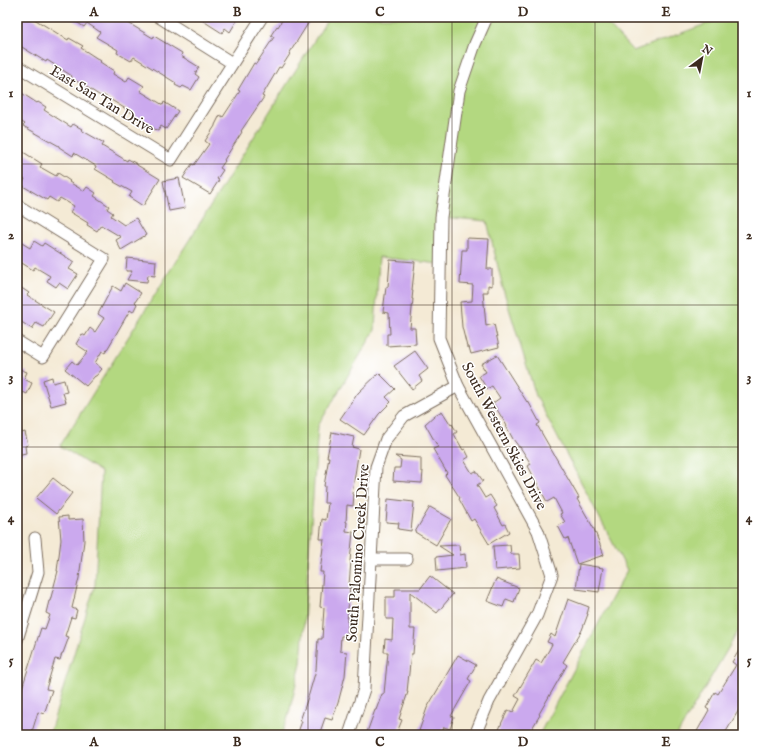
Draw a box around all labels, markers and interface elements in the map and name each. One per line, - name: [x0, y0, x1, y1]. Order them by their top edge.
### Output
- text: A: [89, 4, 100, 21]
- text: B: [233, 4, 242, 21]
- text: C: [375, 4, 385, 21]
- text: D: [518, 4, 529, 21]
- text: E: [661, 4, 671, 21]
- north arrow: [682, 38, 722, 78]
- text: N: [698, 41, 715, 59]
- street label: East San Tan Drive: [46, 61, 158, 139]
- text: 1: [9, 85, 14, 102]
- text: 1: [747, 85, 752, 102]
- text: 2: [8, 227, 14, 244]
- text: 2: [746, 227, 752, 244]
- street label: South Western Skies Drive: [457, 359, 551, 513]
- text: 3: [9, 369, 14, 386]
- text: 3: [747, 369, 752, 386]
- street label: South Palomino Creek Drive: [342, 463, 374, 643]
- text: 4: [8, 510, 15, 527]
- text: 4: [746, 510, 753, 527]
- text: 5: [9, 652, 14, 669]
- text: 5: [747, 652, 752, 669]
- text: A: [89, 734, 100, 751]
- text: B: [233, 734, 242, 751]
- text: C: [375, 734, 385, 751]
- text: D: [518, 734, 529, 751]
- text: E: [661, 734, 671, 751]

